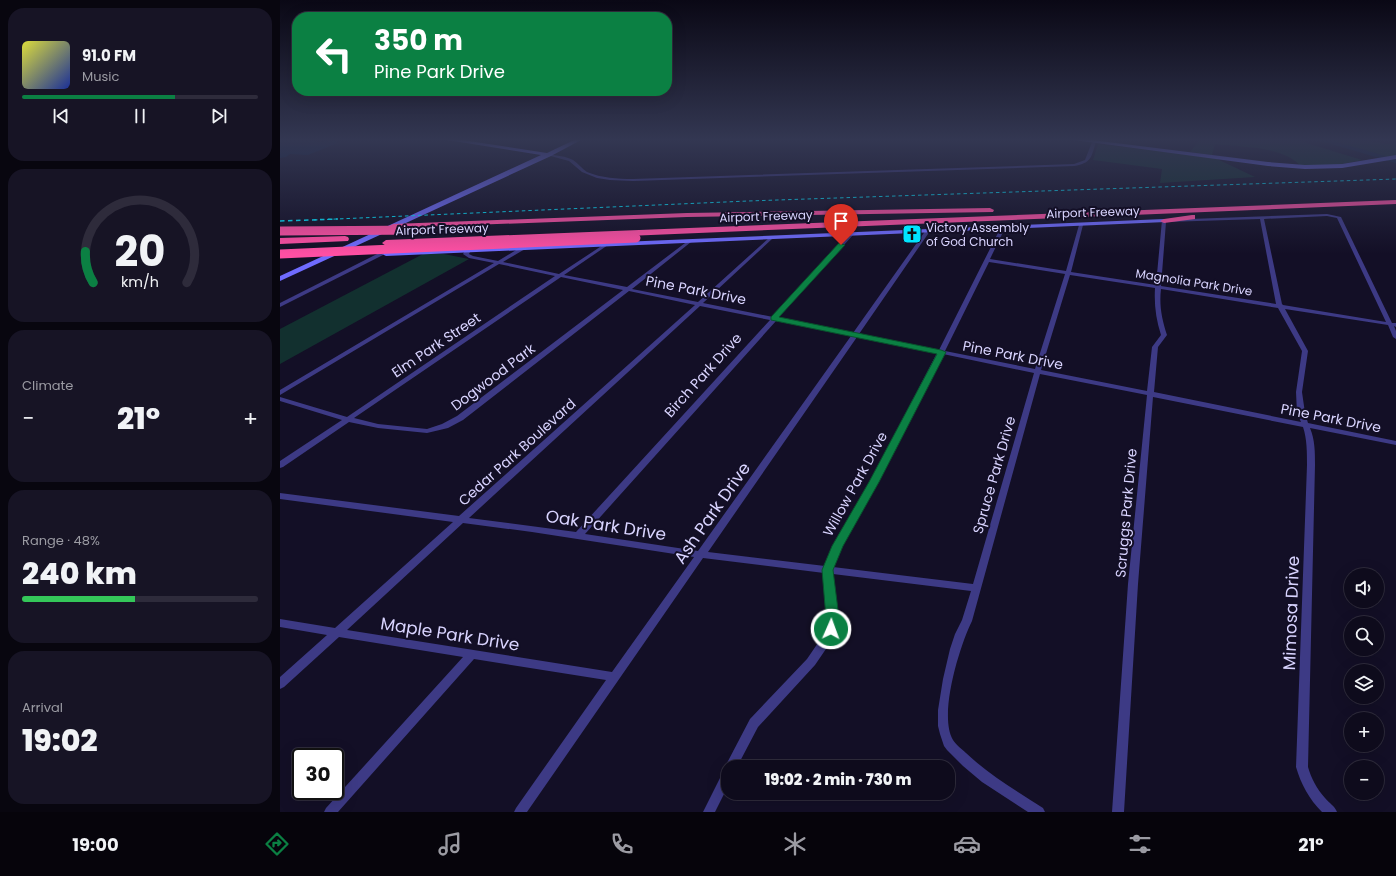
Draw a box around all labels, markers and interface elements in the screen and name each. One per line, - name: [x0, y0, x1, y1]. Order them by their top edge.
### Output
- text: 350 m: [374, 21, 463, 60]
- icon: left: [308, 28, 360, 80]
- text: 91.0 FM: [82, 45, 136, 66]
- text: Pine Park Drive: [374, 59, 505, 84]
- text: Music: [82, 67, 119, 86]
- icon: previous: [50, 105, 72, 127]
- icon: pause: [129, 105, 151, 127]
- icon: next: [208, 105, 230, 127]
- street label: Airport Freeway: [1046, 202, 1140, 222]
- pin: [824, 204, 858, 245]
- street label: Airport Freeway: [719, 206, 813, 226]
- icon: arrive: [830, 210, 852, 232]
- street label: Airport Freeway: [395, 219, 489, 239]
- place label: Victory Assembly of God Church: [926, 219, 1029, 250]
- text: 20: [115, 222, 165, 281]
- church icon: Victory Assembly of God Church: [901, 223, 923, 245]
- street label: Magnolia Park Drive: [1134, 264, 1254, 300]
- street label: Pine Park Drive: [644, 270, 748, 310]
- text: km/h: [121, 272, 159, 292]
- street label: Elm Park Street: [387, 308, 485, 382]
- street label: Birch Park Drive: [660, 328, 747, 422]
- street label: Pine Park Drive: [961, 335, 1065, 375]
- street label: Dogwood Park: [447, 338, 540, 415]
- text: Climate: [22, 376, 73, 395]
- street label: Cedar Park Boulevard: [454, 394, 580, 510]
- text: 21°: [117, 397, 160, 440]
- street label: Pine Park Drive: [1279, 398, 1383, 438]
- text: −: [22, 403, 34, 434]
- text: +: [243, 403, 258, 434]
- street label: Spruce Park Drive: [968, 413, 1020, 536]
- street label: Willow Park Drive: [818, 428, 892, 540]
- street label: Scruggs Park Drive: [1110, 447, 1142, 578]
- street label: Ash Park Drive: [668, 457, 756, 569]
- street label: Oak Park Drive: [544, 504, 668, 546]
- text: Range · 48%: [22, 531, 100, 550]
- text: 240 km: [22, 552, 137, 595]
- street label: Mimosa Drive: [1277, 555, 1305, 671]
- map controls: [1344, 568, 1384, 800]
- button: sound: [1344, 568, 1384, 608]
- position arrow: [810, 608, 852, 650]
- street label: Maple Park Drive: [379, 611, 521, 657]
- button: search: [1344, 616, 1384, 656]
- button: layers: [1344, 664, 1384, 704]
- text: Arrival: [22, 698, 63, 717]
- button: +: [1344, 712, 1384, 752]
- text: 19:02: [22, 719, 98, 762]
- speed limit sign: 30: [292, 748, 344, 800]
- button: −: [1344, 760, 1384, 800]
- text: 19:02 · 2 min · 730 m: [764, 769, 912, 790]
- icon: directions: [263, 830, 291, 858]
- icon: music: [436, 830, 464, 858]
- icon: phone: [608, 830, 636, 858]
- icon: climate: [781, 830, 809, 858]
- icon: car: [953, 830, 981, 858]
- icon: filters: [1126, 830, 1154, 858]
- text: 19:00: [72, 832, 119, 857]
- text: 21°: [1298, 832, 1324, 857]

